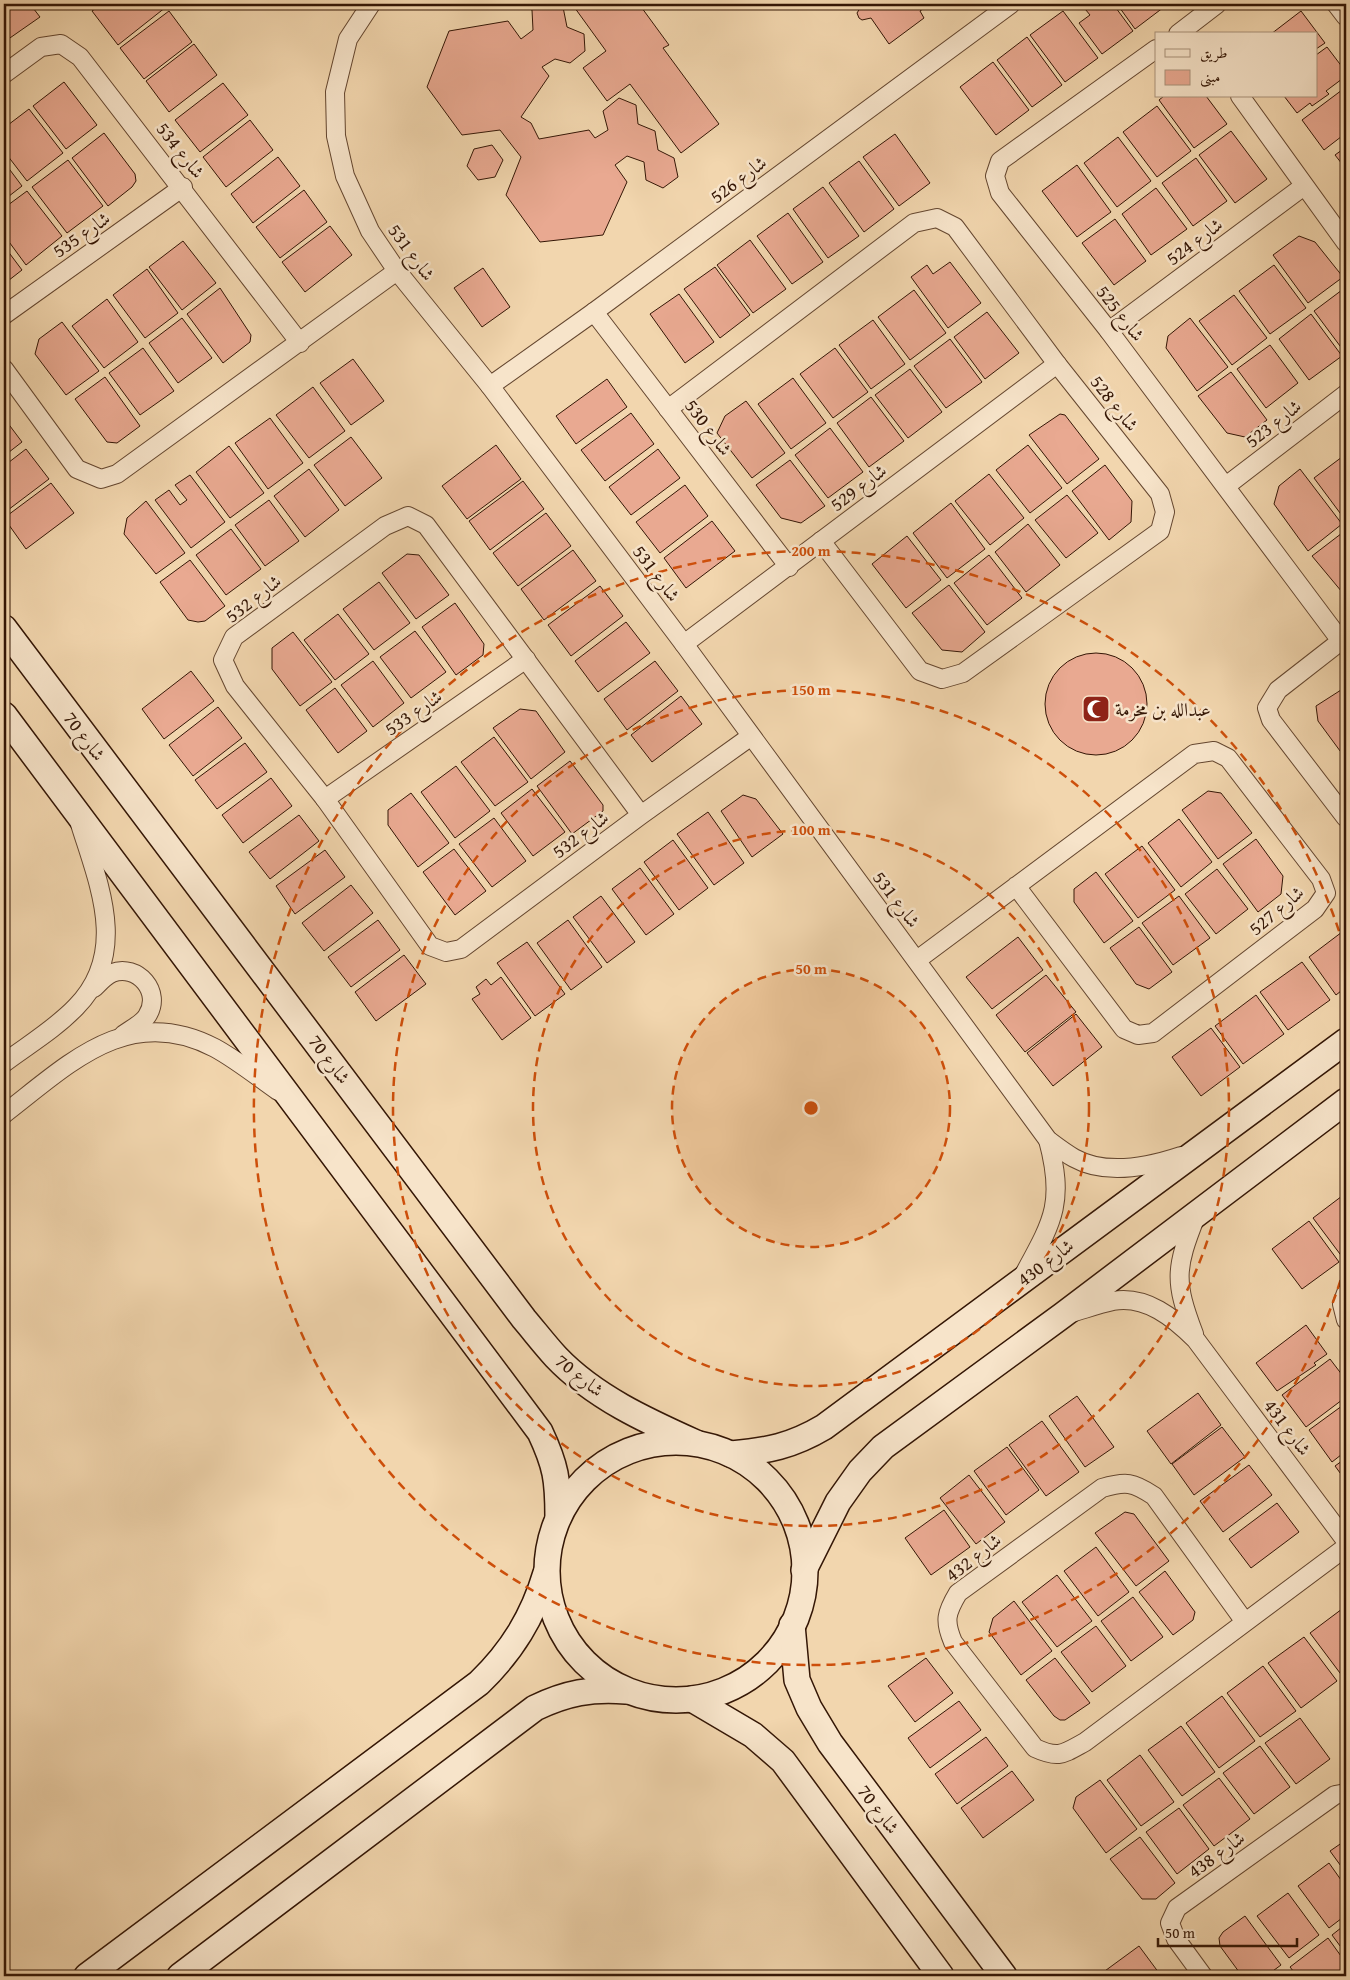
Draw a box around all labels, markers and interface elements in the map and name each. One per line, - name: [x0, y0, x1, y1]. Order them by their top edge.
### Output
- legend: [1155, 32, 1318, 98]
- text: طريق: [1200, 42, 1227, 63]
- text: مبنى: [1200, 66, 1220, 88]
- street label: شارع 534: [148, 116, 212, 185]
- street label: شارع 526: [704, 148, 773, 211]
- street label: شارع 535: [47, 204, 117, 266]
- street label: شارع 524: [1160, 210, 1229, 273]
- street label: شارع 531: [380, 218, 442, 288]
- street label: شارع 525: [1088, 279, 1152, 348]
- street label: شارع 528: [1082, 369, 1146, 438]
- street label: شارع 523: [1239, 392, 1308, 456]
- street label: شارع 530: [677, 393, 740, 462]
- street label: شارع 529: [824, 456, 893, 519]
- street label: شارع 531: [625, 539, 688, 608]
- text: 200 m: [791, 540, 831, 561]
- street label: شارع 532: [219, 567, 288, 631]
- text: 150 m: [791, 679, 831, 700]
- street label: شارع 533: [379, 682, 449, 744]
- mosque icon: عبدالله بن مخرمة: [1081, 694, 1111, 724]
- place label: عبدالله بن مخرمة: [1115, 695, 1211, 723]
- street label: شارع 70: [56, 705, 113, 768]
- street label: شارع 532: [546, 803, 615, 866]
- text: 100 m: [791, 819, 831, 840]
- street label: شارع 531: [865, 865, 928, 934]
- street label: شارع 527: [1242, 879, 1311, 943]
- text: 50 m: [795, 958, 827, 979]
- street label: شارع 70: [301, 1028, 358, 1091]
- centre of rings: [802, 1099, 820, 1117]
- street label: شارع 430: [1011, 1231, 1080, 1294]
- street label: شارع 70: [548, 1347, 610, 1405]
- street label: شارع 431: [1256, 1393, 1319, 1462]
- street label: شارع 432: [939, 1526, 1008, 1590]
- street label: شارع 70: [850, 1778, 907, 1841]
- street label: شارع 438: [1182, 1824, 1252, 1886]
- scale bar: [1158, 1915, 1296, 1947]
- text: 50 m: [1165, 1922, 1196, 1943]

